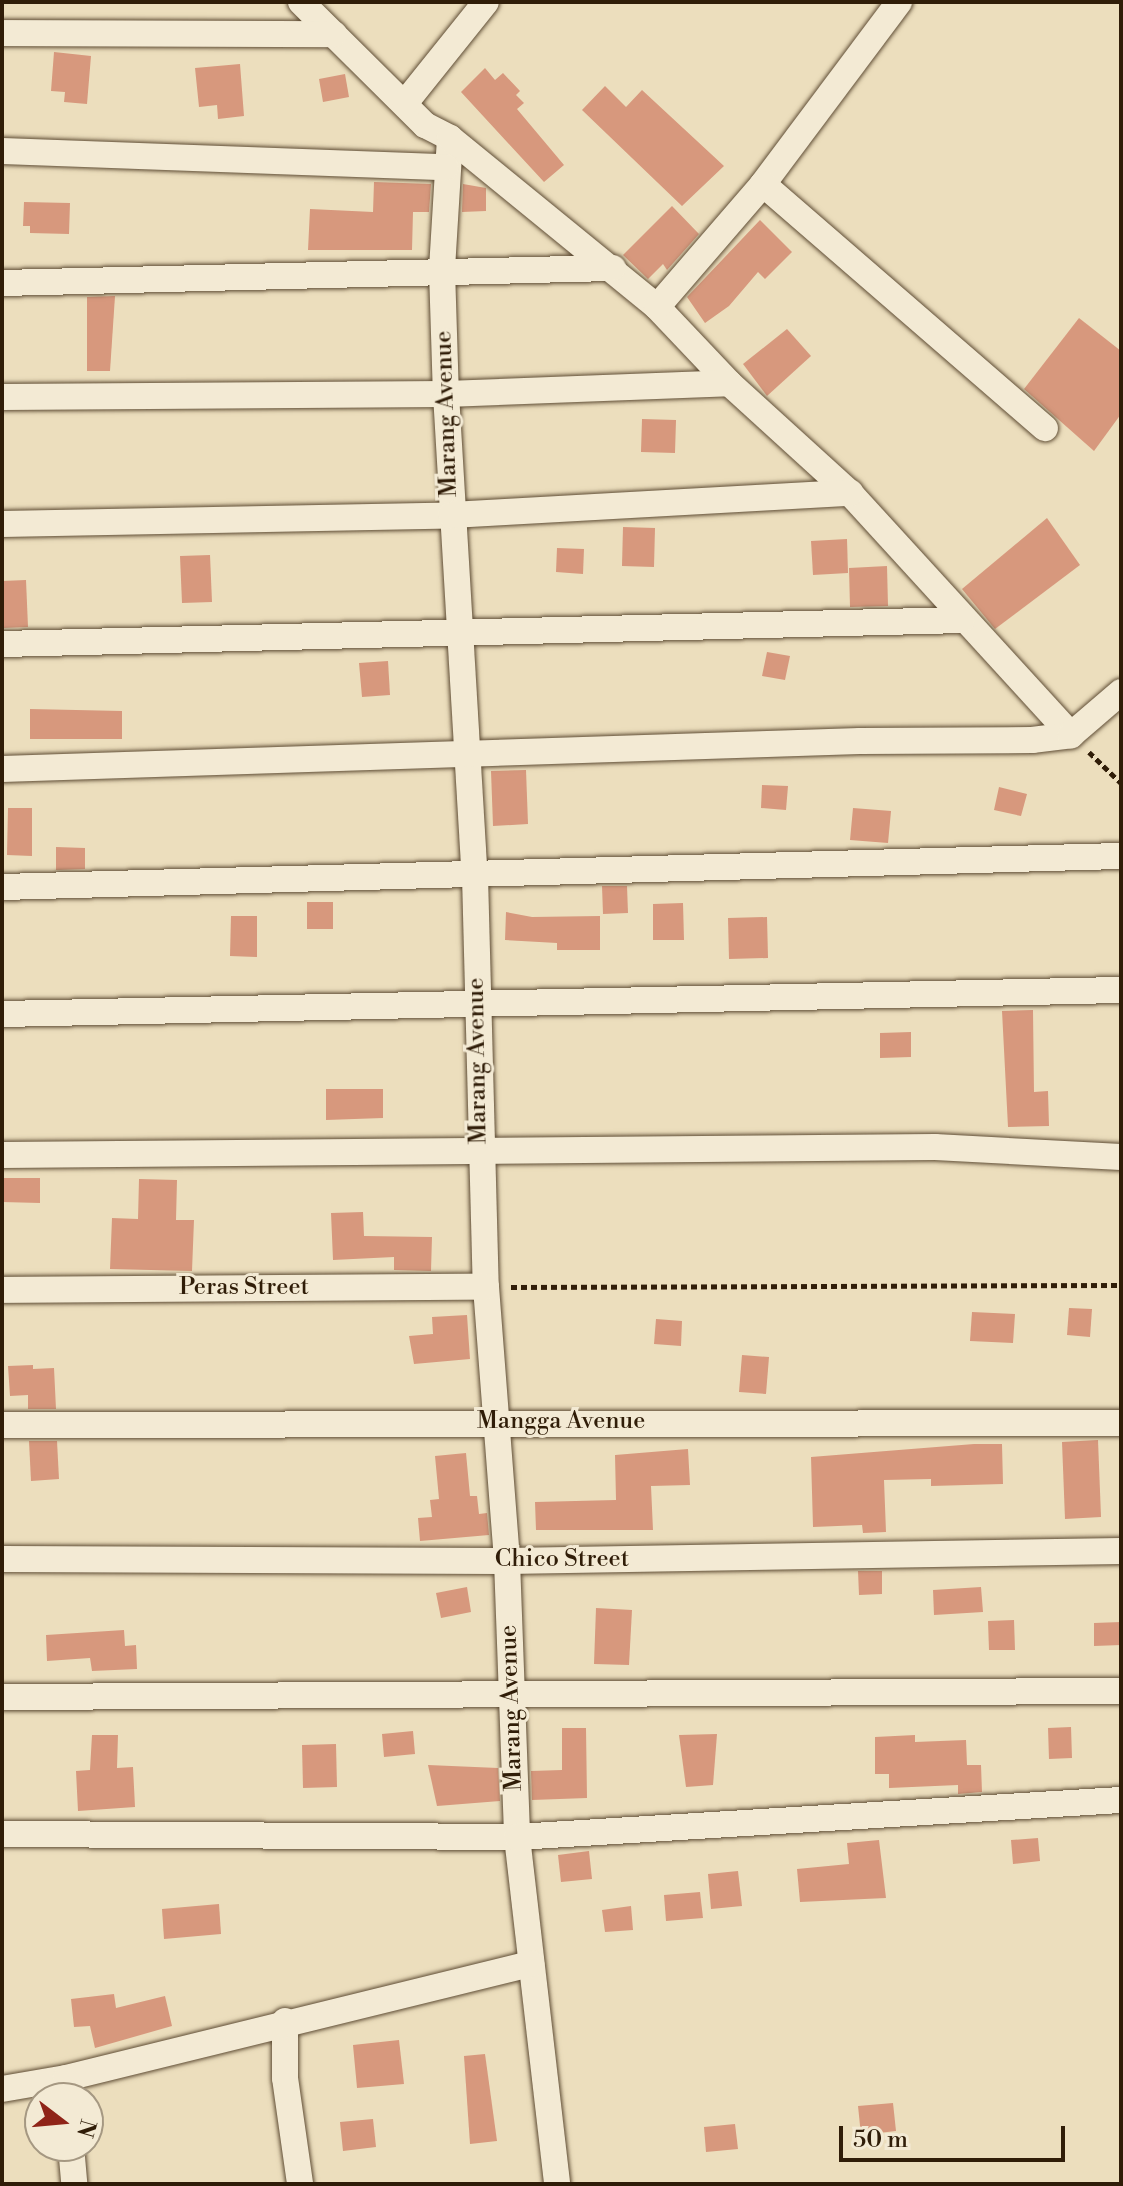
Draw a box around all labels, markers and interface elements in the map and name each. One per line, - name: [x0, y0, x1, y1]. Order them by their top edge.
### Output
- street label: Marang Avenue: [430, 330, 464, 498]
- street label: Marang Avenue: [462, 977, 494, 1145]
- street label: Peras Street: [179, 1274, 309, 1302]
- street label: Mangga Avenue: [477, 1408, 645, 1436]
- street label: Chico Street: [495, 1546, 629, 1574]
- street label: Marang Avenue: [495, 1624, 529, 1792]
- north arrow: [24, 2082, 104, 2162]
- scale bar: [843, 2110, 1069, 2160]
- text: N: [70, 2116, 101, 2140]
- text: 50 m: [853, 2125, 908, 2155]

